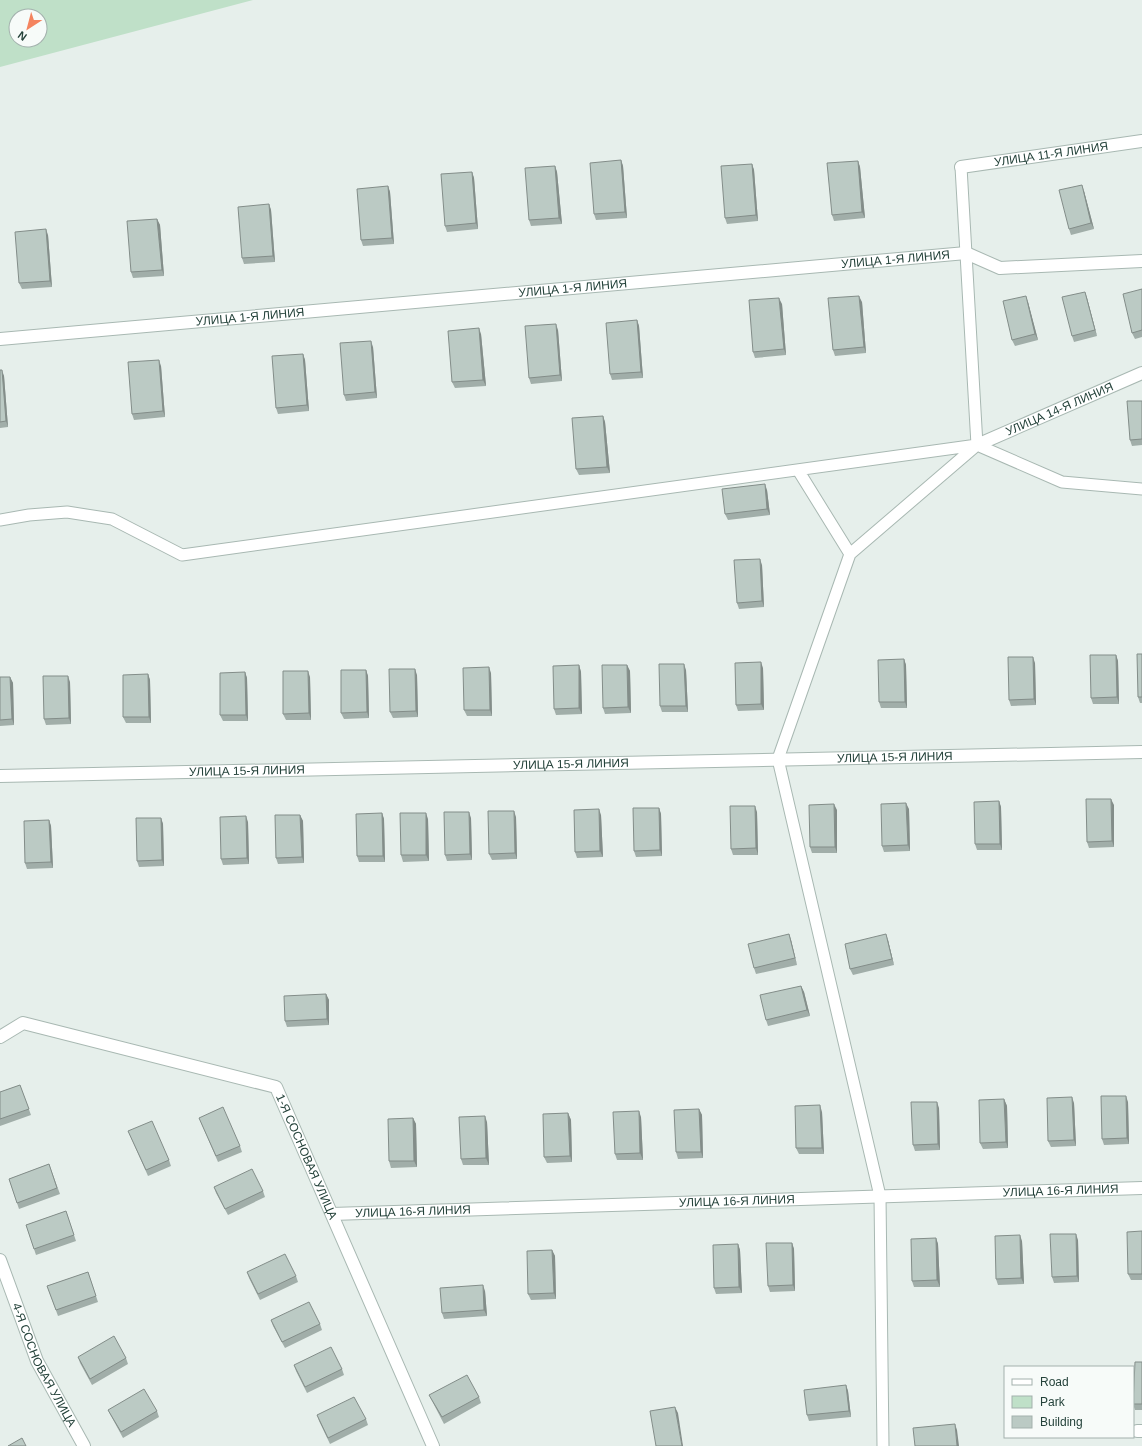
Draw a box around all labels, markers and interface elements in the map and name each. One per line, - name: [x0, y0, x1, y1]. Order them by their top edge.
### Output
- north arrow: [8, 8, 48, 48]
- text: N: [15, 29, 29, 43]
- street label: УЛИЦА 11-Я ЛИНИЯ: [993, 139, 1109, 169]
- street label: УЛИЦА 1-Я ЛИНИЯ: [840, 247, 950, 271]
- street label: УЛИЦА 1-Я ЛИНИЯ: [518, 276, 628, 300]
- street label: УЛИЦА 1-Я ЛИНИЯ: [195, 305, 305, 329]
- street label: УЛИЦА 14-Я ЛИНИЯ: [1004, 379, 1115, 439]
- street label: УЛИЦА 15-Я ЛИНИЯ: [837, 749, 953, 765]
- street label: УЛИЦА 15-Я ЛИНИЯ: [513, 756, 629, 772]
- street label: УЛИЦА 15-Я ЛИНИЯ: [189, 763, 305, 779]
- street label: 1-Я СОСНОВАЯ УЛИЦА: [273, 1092, 340, 1222]
- street label: УЛИЦА 16-Я ЛИНИЯ: [1003, 1182, 1119, 1199]
- street label: УЛИЦА 16-Я ЛИНИЯ: [679, 1192, 795, 1210]
- street label: УЛИЦА 16-Я ЛИНИЯ: [355, 1203, 471, 1220]
- street label: 4-Я СОСНОВАЯ УЛИЦА: [9, 1301, 79, 1429]
- legend: [1004, 1366, 1134, 1438]
- text: Road: [1040, 1375, 1069, 1389]
- text: Park: [1040, 1395, 1066, 1409]
- text: Building: [1040, 1415, 1083, 1429]

